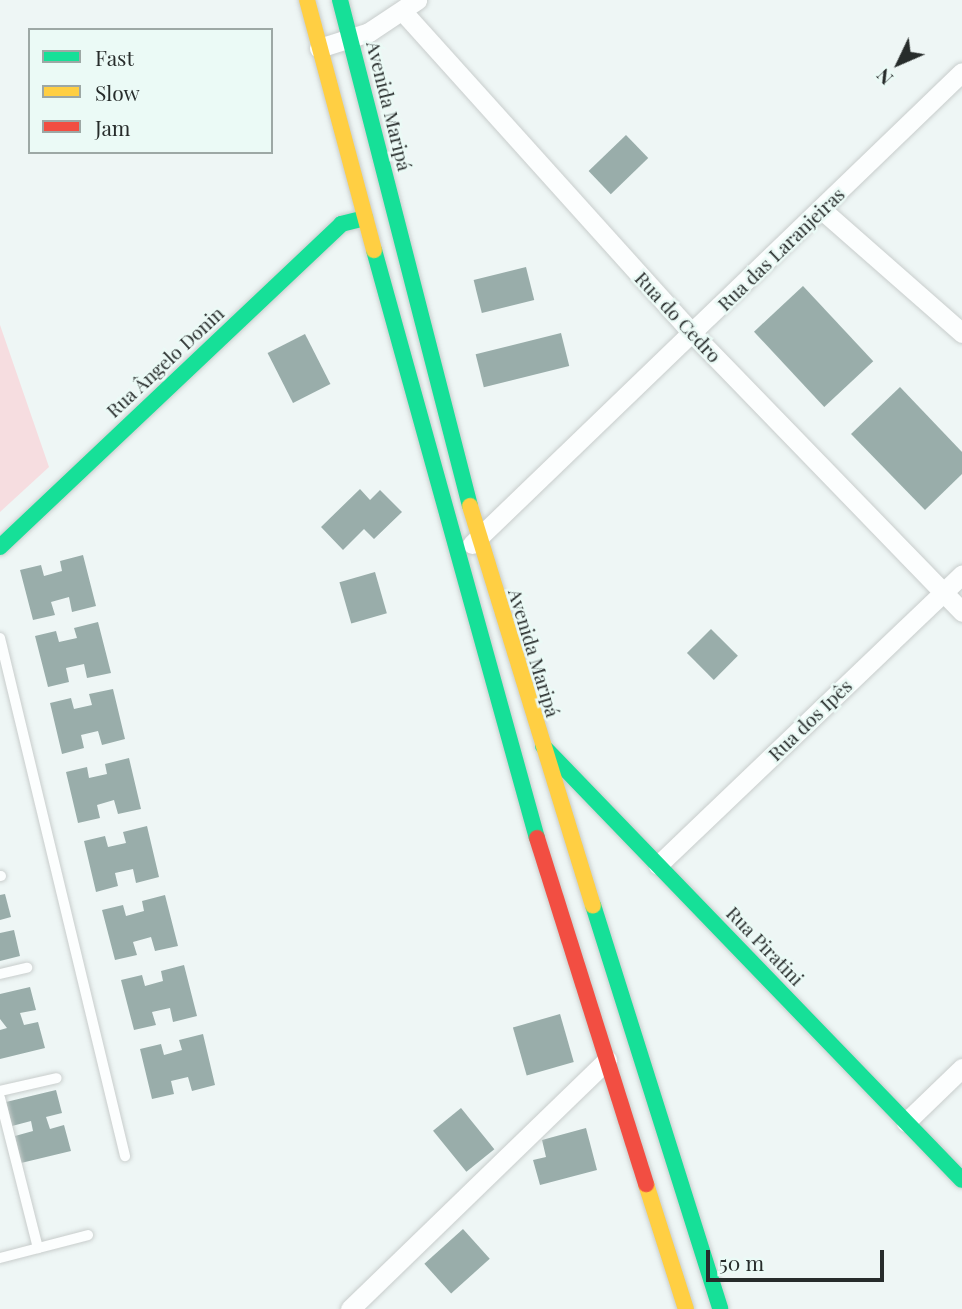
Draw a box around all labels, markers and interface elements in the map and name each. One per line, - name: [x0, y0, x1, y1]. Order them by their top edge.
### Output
- legend: [28, 28, 273, 154]
- north arrow: [864, 28, 934, 98]
- street label: Avenida Maripá: [362, 39, 416, 173]
- text: Fast: [95, 43, 134, 71]
- text: N: [870, 64, 898, 92]
- text: Slow: [95, 78, 140, 106]
- text: Jam: [95, 113, 131, 141]
- street label: Rua das Laranjeiras: [713, 183, 849, 315]
- street label: Rua do Cedro: [630, 267, 726, 367]
- street label: Rua Ângelo Donin: [101, 302, 229, 422]
- street label: Avenida Maripá: [504, 586, 564, 720]
- street label: Rua dos Ipês: [763, 674, 857, 766]
- street label: Rua Piratini: [722, 902, 808, 990]
- scale bar: [710, 1236, 888, 1280]
- text: 50 m: [719, 1248, 764, 1276]

